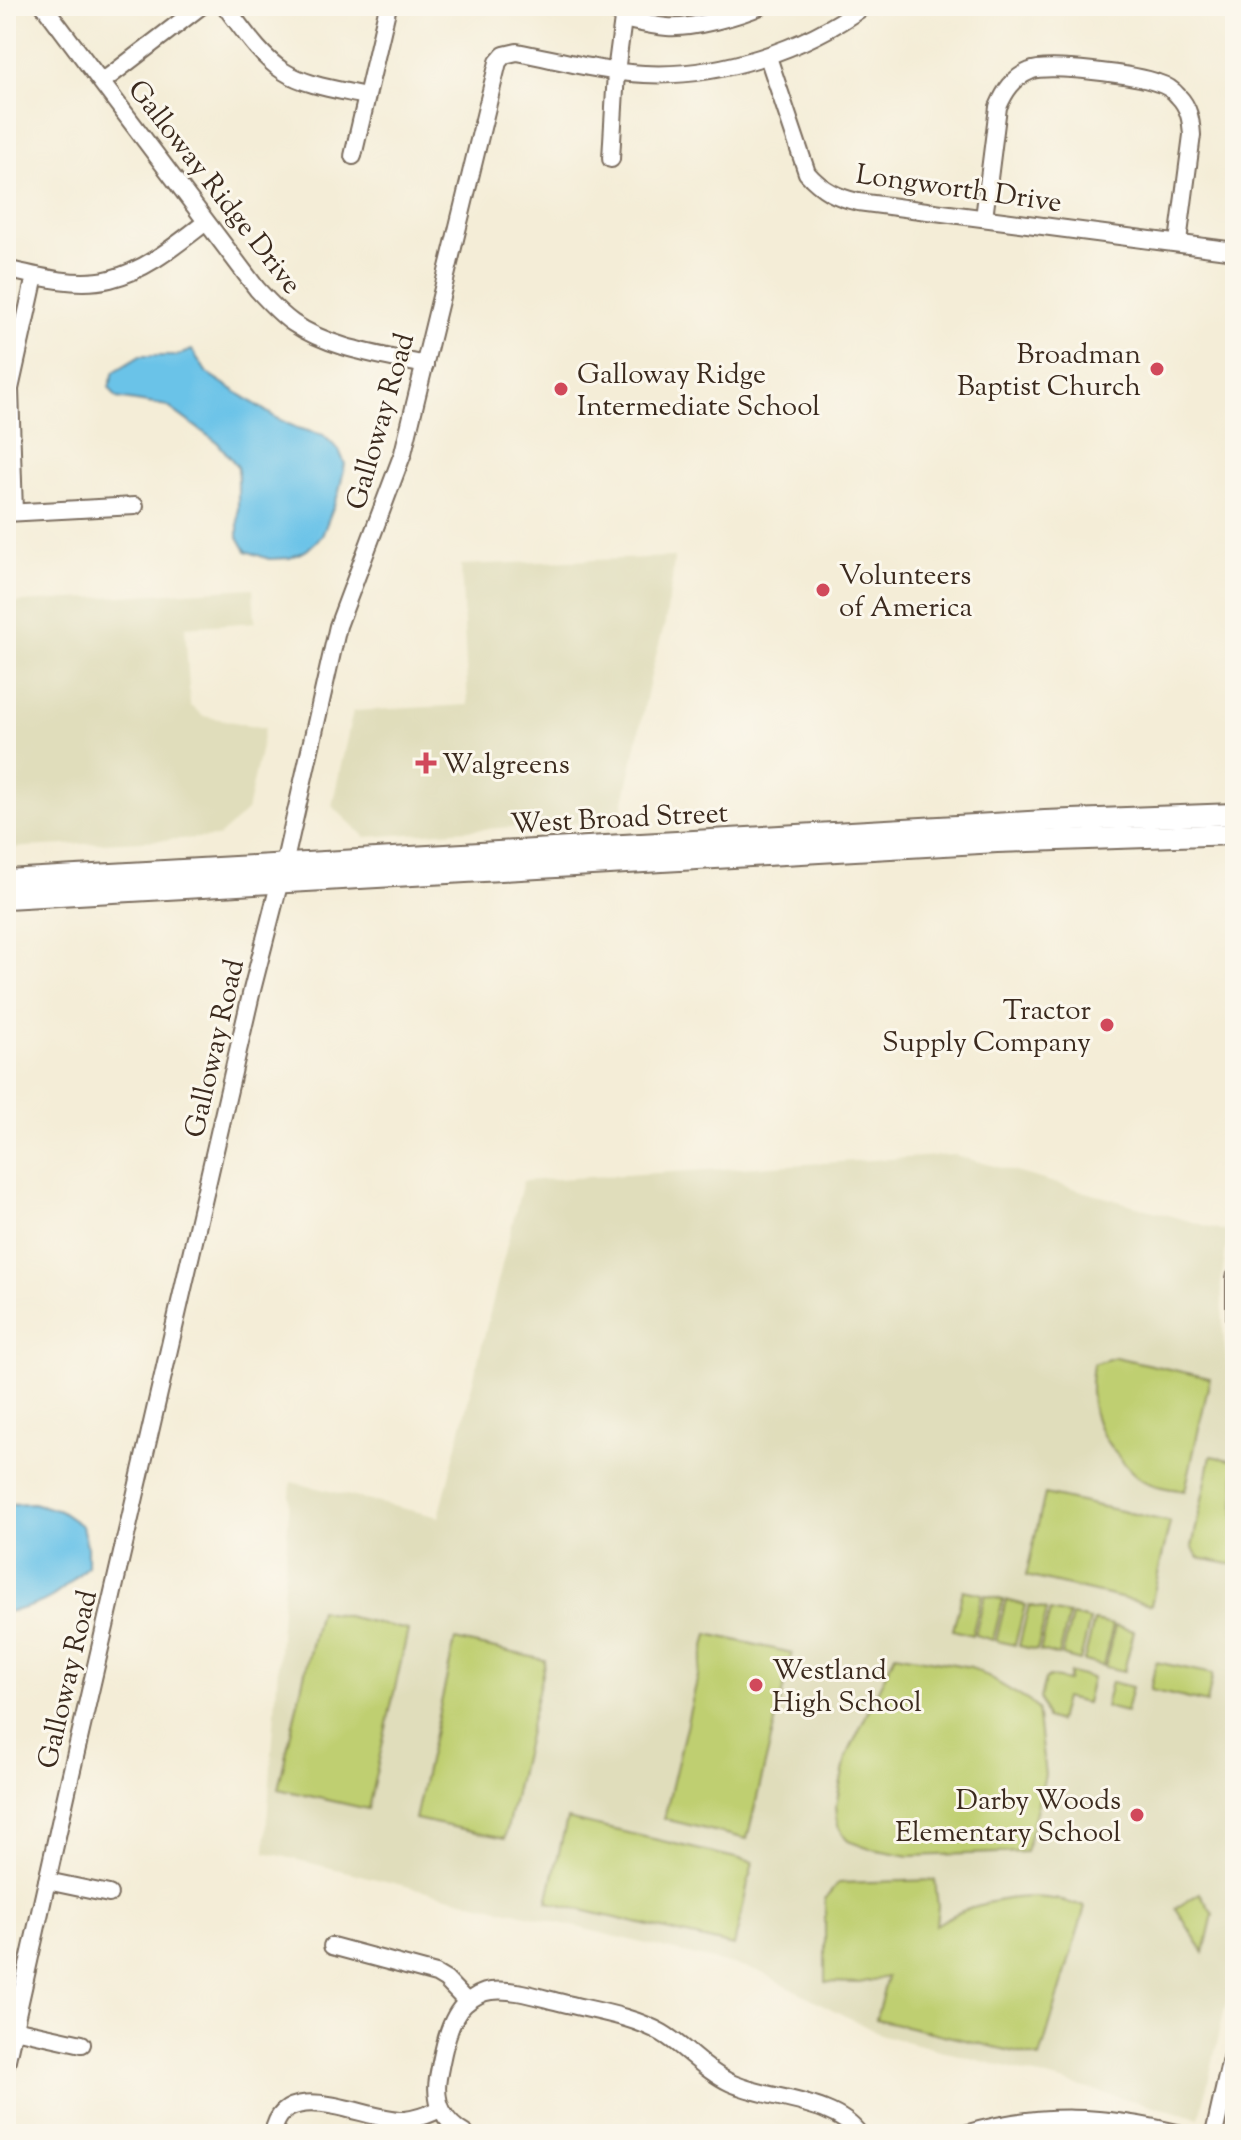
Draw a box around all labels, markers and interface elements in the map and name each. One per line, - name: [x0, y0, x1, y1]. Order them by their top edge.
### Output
- street label: Galloway Ridge Drive: [117, 72, 310, 304]
- street label: Longworth Drive: [853, 156, 1064, 224]
- street label: Galloway Road: [338, 329, 426, 515]
- place label: Broadman Baptist Church: [957, 336, 1141, 408]
- place label: Galloway Ridge Intermediate School: [577, 356, 820, 428]
- marker: Broadman Baptist Church: [1148, 360, 1166, 378]
- marker: Galloway Ridge Intermediate School: [552, 380, 570, 398]
- place label: Volunteers of America: [839, 557, 973, 629]
- marker: Volunteers of America: [814, 581, 832, 599]
- place label: Walgreens: [442, 746, 570, 786]
- marker: Walgreens: [417, 754, 435, 772]
- street label: West Broad Street: [509, 794, 729, 846]
- street label: Galloway Road: [176, 955, 256, 1142]
- place label: Tractor Supply Company: [882, 992, 1091, 1064]
- marker: Tractor Supply Company: [1098, 1016, 1116, 1034]
- street label: Galloway Road: [29, 1586, 109, 1773]
- place label: Westland High School: [772, 1652, 922, 1724]
- marker: Westland High School: [747, 1676, 765, 1694]
- place label: Darby Woods Elementary School: [895, 1782, 1121, 1854]
- marker: Darby Woods Elementary School: [1128, 1806, 1146, 1824]

